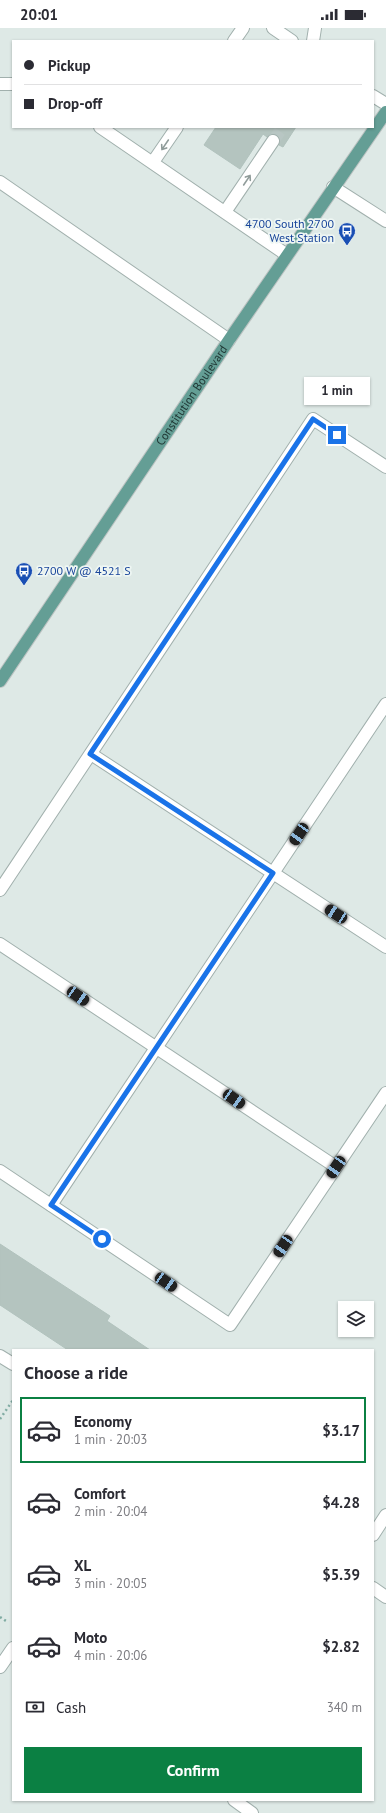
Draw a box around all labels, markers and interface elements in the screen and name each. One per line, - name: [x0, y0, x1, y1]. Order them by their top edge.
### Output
- text: 20:01: [20, 5, 58, 24]
- text: Pickup: [48, 56, 91, 75]
- text: Drop-off: [48, 94, 102, 113]
- one-way arrow: [161, 139, 169, 150]
- one-way arrow: [243, 175, 251, 186]
- place label: 4700 South 2700 West Station: [245, 216, 334, 245]
- bus stop icon: 4700 South 2700 West Station: [337, 221, 357, 246]
- street label: Constitution Boulevard: [152, 342, 230, 448]
- callout: 1 min: [304, 377, 370, 405]
- text: 1 min: [321, 382, 353, 399]
- route end: [328, 426, 346, 444]
- bus stop icon: 2700 W @ 4521 S: [14, 561, 34, 586]
- place label: 2700 W @ 4521 S: [37, 563, 131, 578]
- car: [287, 821, 311, 847]
- car: [323, 902, 349, 926]
- car: [65, 984, 91, 1008]
- car: [221, 1087, 247, 1111]
- car: [324, 1154, 348, 1180]
- route start: [93, 1230, 111, 1248]
- car: [271, 1233, 295, 1259]
- car: [153, 1270, 179, 1294]
- map controls: [338, 1301, 374, 1337]
- button: layers: [338, 1301, 374, 1337]
- text: Choose a ride: [24, 1361, 128, 1384]
- icon: car: [26, 1412, 62, 1448]
- text: Economy: [74, 1412, 132, 1431]
- text: $3.17: [322, 1421, 360, 1440]
- text: 1 min · 20:03: [74, 1431, 147, 1448]
- icon: car: [26, 1484, 62, 1520]
- text: Comfort: [74, 1484, 126, 1503]
- text: $4.28: [322, 1493, 360, 1512]
- text: 2 min · 20:04: [74, 1503, 147, 1520]
- icon: car: [26, 1556, 62, 1592]
- text: XL: [74, 1556, 91, 1575]
- text: $5.39: [322, 1565, 360, 1584]
- text: 3 min · 20:05: [74, 1575, 147, 1592]
- icon: car: [26, 1628, 62, 1664]
- text: Moto: [74, 1628, 107, 1647]
- text: $2.82: [322, 1637, 360, 1656]
- text: 4 min · 20:06: [74, 1647, 147, 1664]
- icon: cash: [24, 1696, 46, 1718]
- text: Cash: [56, 1698, 86, 1717]
- text: 340 m: [327, 1699, 362, 1716]
- button: Confirm: [24, 1747, 362, 1793]

